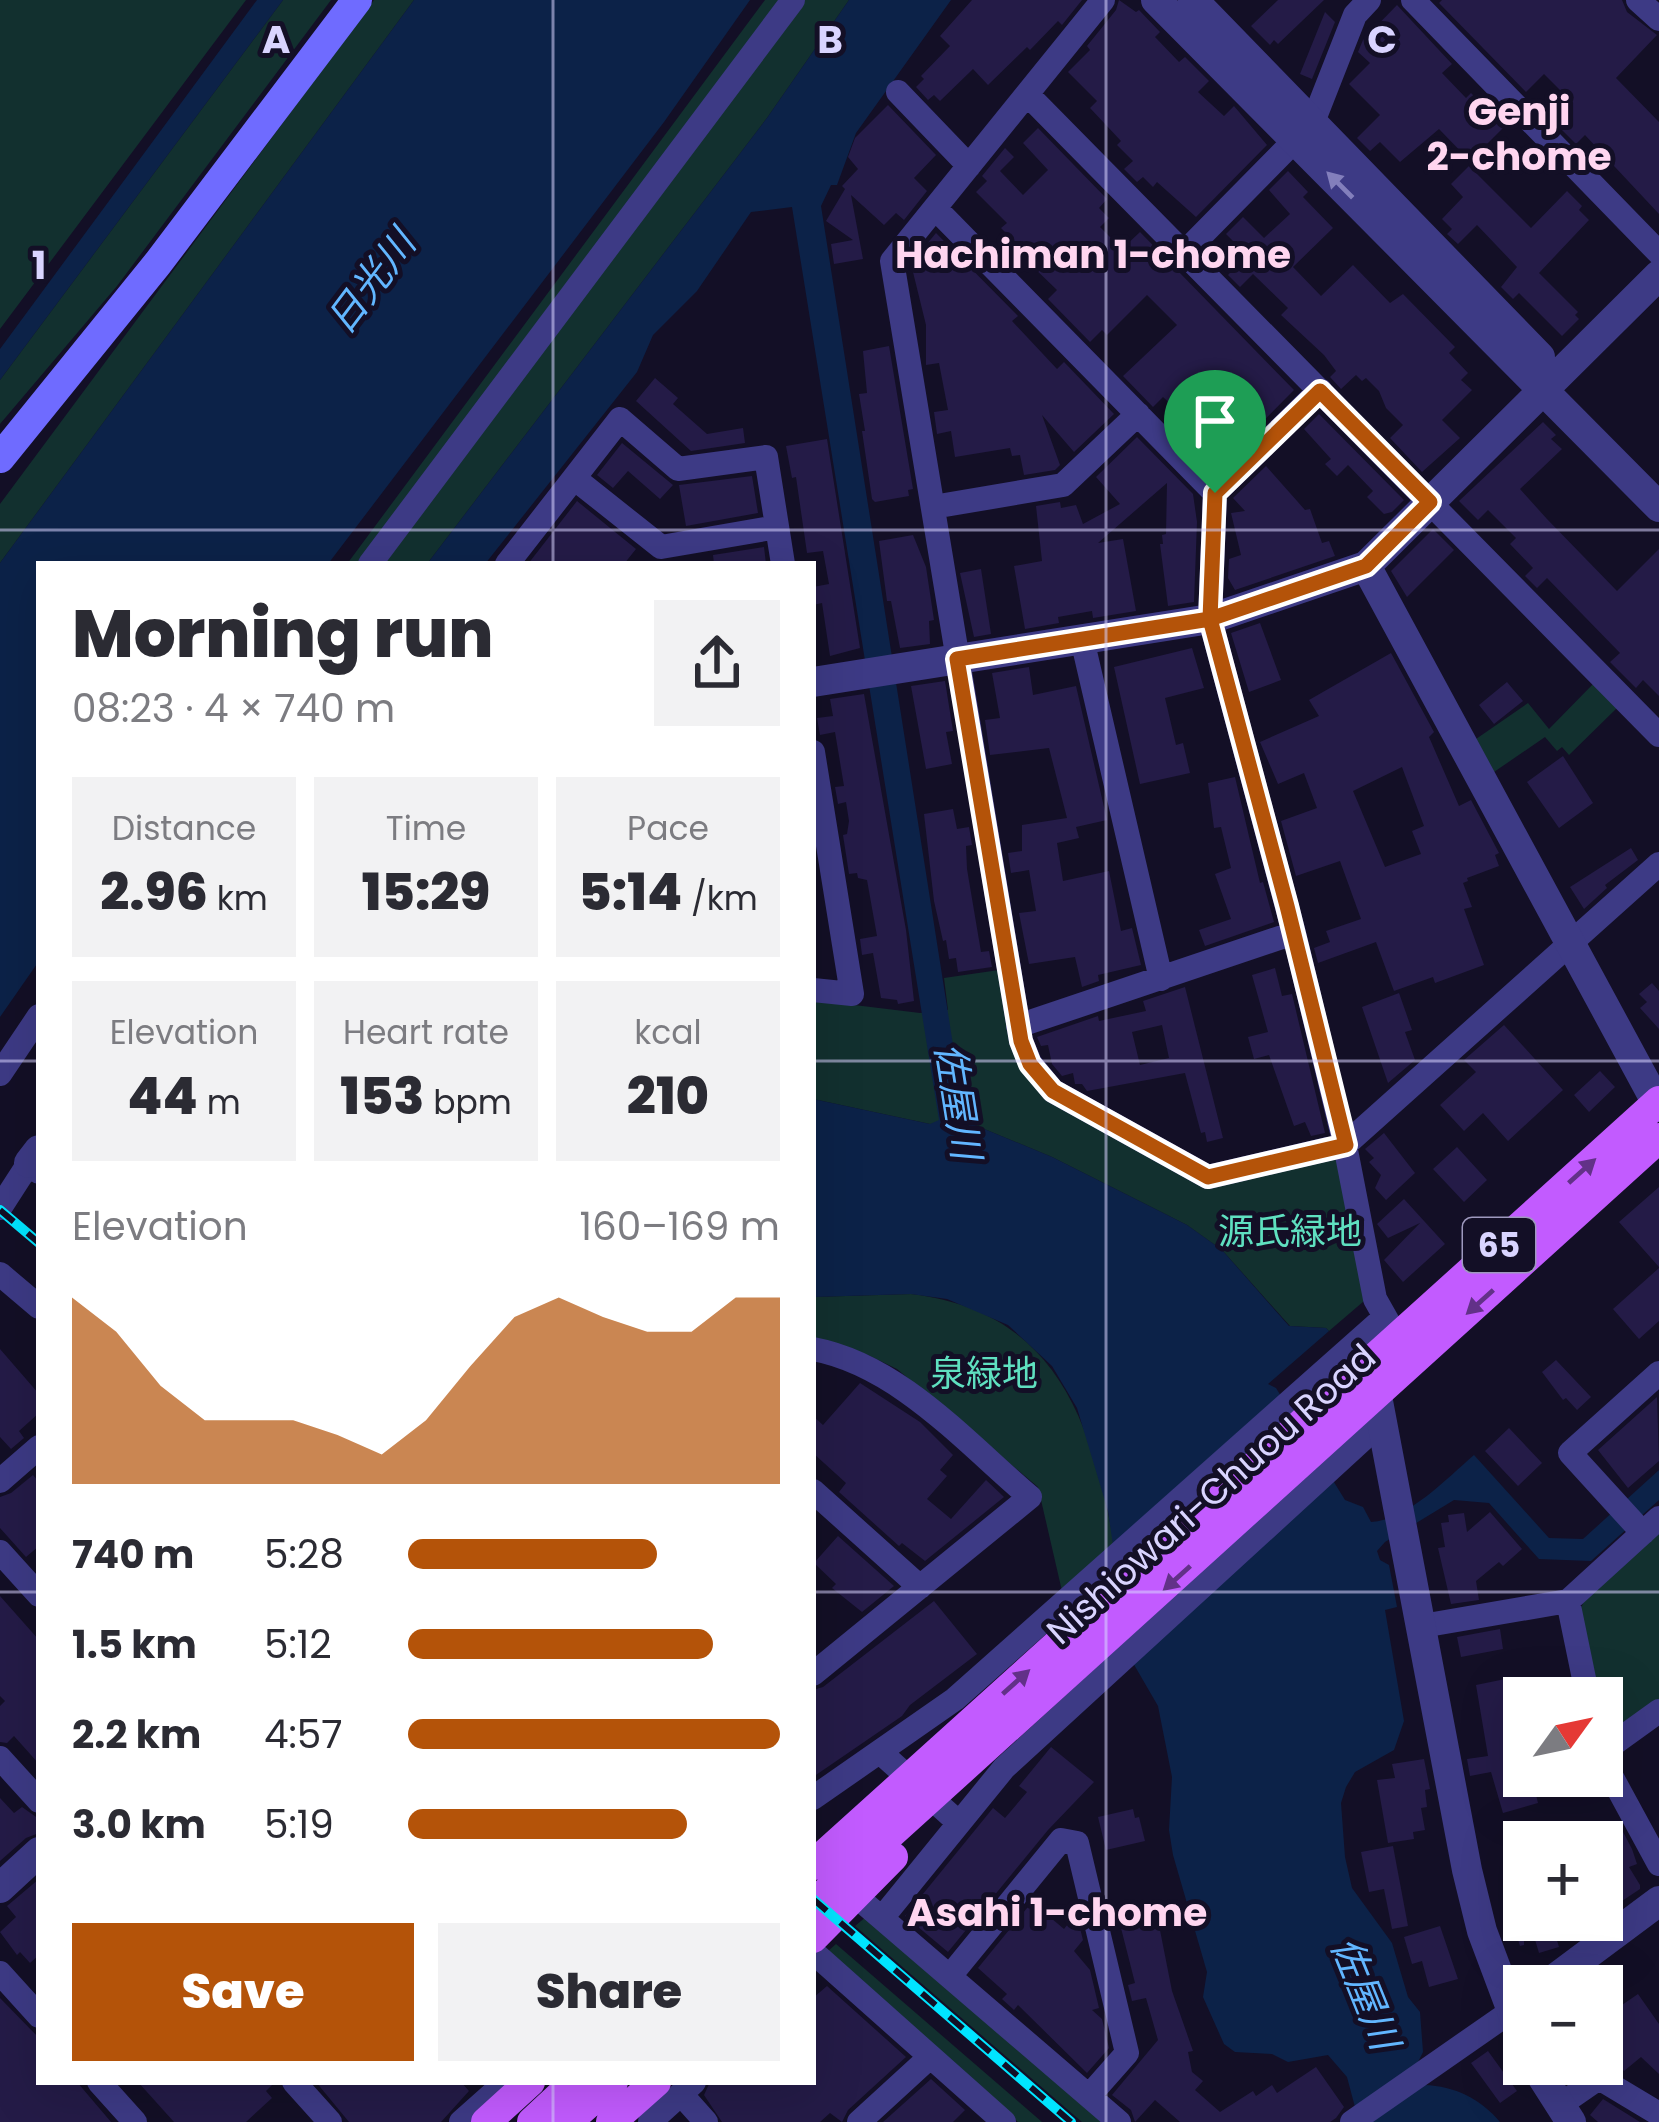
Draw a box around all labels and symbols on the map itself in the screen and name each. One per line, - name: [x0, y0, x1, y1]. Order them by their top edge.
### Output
- text: A: [262, 12, 291, 67]
- text: B: [817, 12, 843, 67]
- text: C: [1367, 12, 1397, 67]
- district label: Genji 2-chome: [1427, 84, 1611, 184]
- one-way arrow: [1326, 172, 1355, 200]
- water label: 日光川: [314, 216, 431, 345]
- district label: Hachiman 1-chome: [895, 227, 1291, 282]
- text: 1: [32, 238, 46, 293]
- pin: [1164, 370, 1266, 493]
- water label: 佐屋川: [922, 1039, 995, 1167]
- one-way arrow: [1567, 1157, 1596, 1184]
- park label: 源氏緑地: [1218, 1206, 1362, 1257]
- road number: 65: [1463, 1218, 1535, 1272]
- one-way arrow: [1465, 1288, 1494, 1315]
- street label: Nishiowari-Chuou Road: [1035, 1332, 1387, 1656]
- park label: 泉緑地: [930, 1348, 1038, 1399]
- one-way arrow: [1163, 1564, 1192, 1591]
- one-way arrow: [1002, 1669, 1031, 1696]
- north arrow: [1503, 1677, 1623, 1797]
- district label: Asahi 1-chome: [907, 1885, 1207, 1940]
- water label: 佐屋川: [1318, 1928, 1414, 2061]

